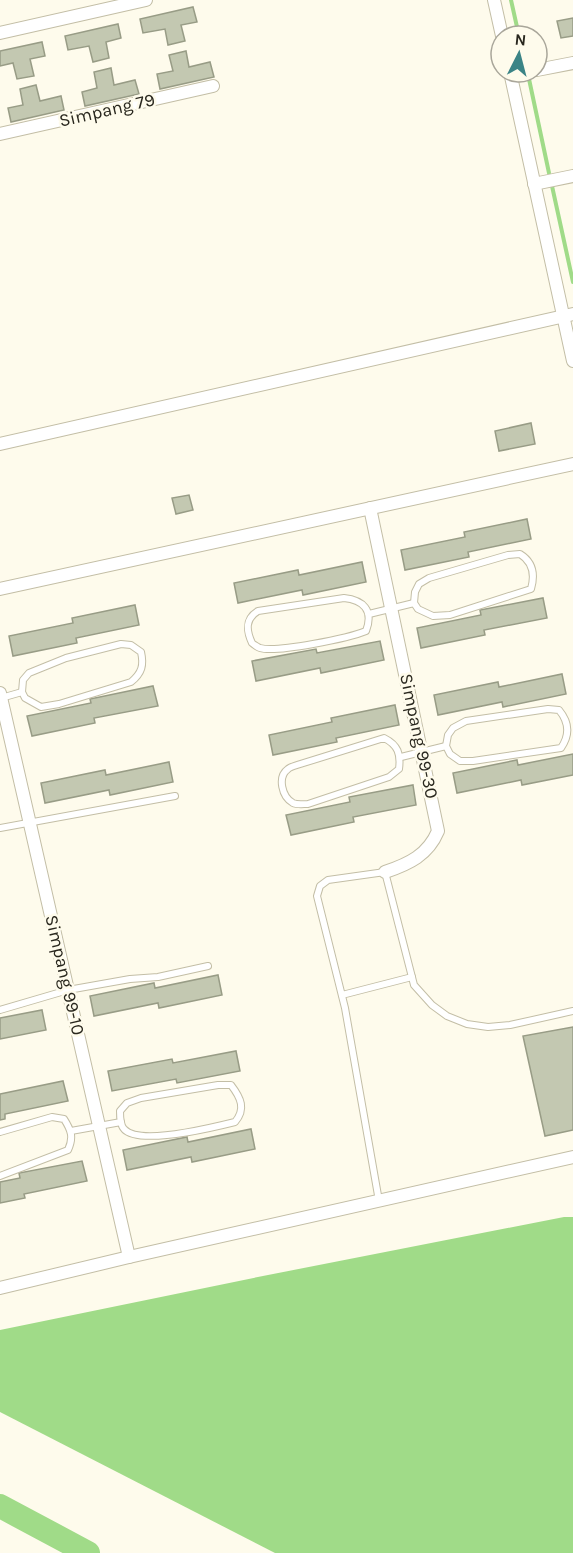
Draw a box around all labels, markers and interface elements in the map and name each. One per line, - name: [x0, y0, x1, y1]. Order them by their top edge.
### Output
- north arrow: [489, 24, 549, 84]
- text: N: [514, 30, 527, 50]
- street label: Simpang 79: [57, 88, 157, 132]
- street label: Simpang 99-30: [395, 671, 443, 801]
- street label: Simpang 99-10: [40, 913, 90, 1037]

